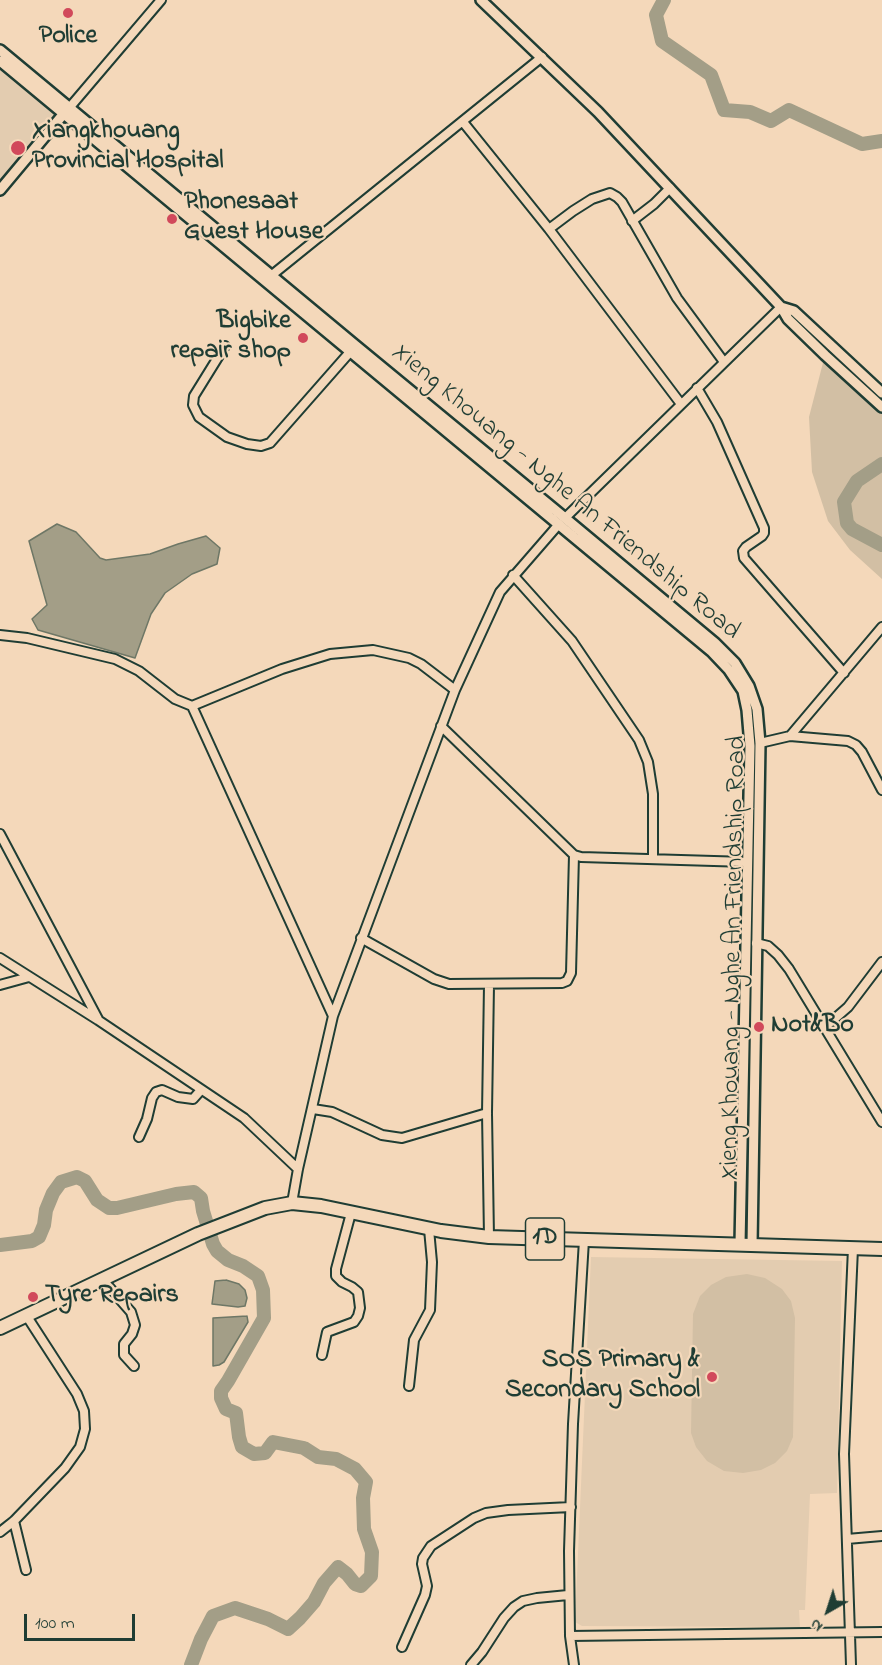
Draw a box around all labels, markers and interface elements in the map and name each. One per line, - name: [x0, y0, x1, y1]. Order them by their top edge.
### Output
- marker: Police: [61, 6, 75, 20]
- place label: Police: [39, 22, 97, 54]
- place label: Xiangkhouang Provincial Hospital: [32, 117, 224, 178]
- marker: Xiangkhouang Provincial Hospital: [9, 139, 27, 157]
- place label: Phonesaat Guest House: [184, 188, 324, 249]
- marker: Phonesaat Guest House: [165, 212, 179, 226]
- place label: Bigbike repair shop: [171, 307, 291, 368]
- marker: Bigbike repair shop: [296, 331, 310, 345]
- street label: Xieng Khouang - Nghe An Friendship Road: [385, 338, 745, 648]
- street label: Xieng Khouang - Nghe An Friendship Road: [716, 735, 754, 1181]
- place label: Not&Bo: [771, 1011, 854, 1043]
- marker: Not&Bo: [752, 1020, 766, 1034]
- road number: 1D: [526, 1218, 564, 1260]
- place label: Tyre Repairs: [45, 1281, 179, 1313]
- marker: Tyre Repairs: [26, 1290, 40, 1304]
- place label: SOS Primary & Secondary School: [505, 1346, 700, 1408]
- marker: SOS Primary & Secondary School: [705, 1370, 719, 1384]
- north arrow: [798, 1581, 858, 1641]
- scale bar: [27, 1602, 138, 1640]
- text: 100 m: [35, 1611, 75, 1637]
- text: N: [805, 1612, 828, 1638]

